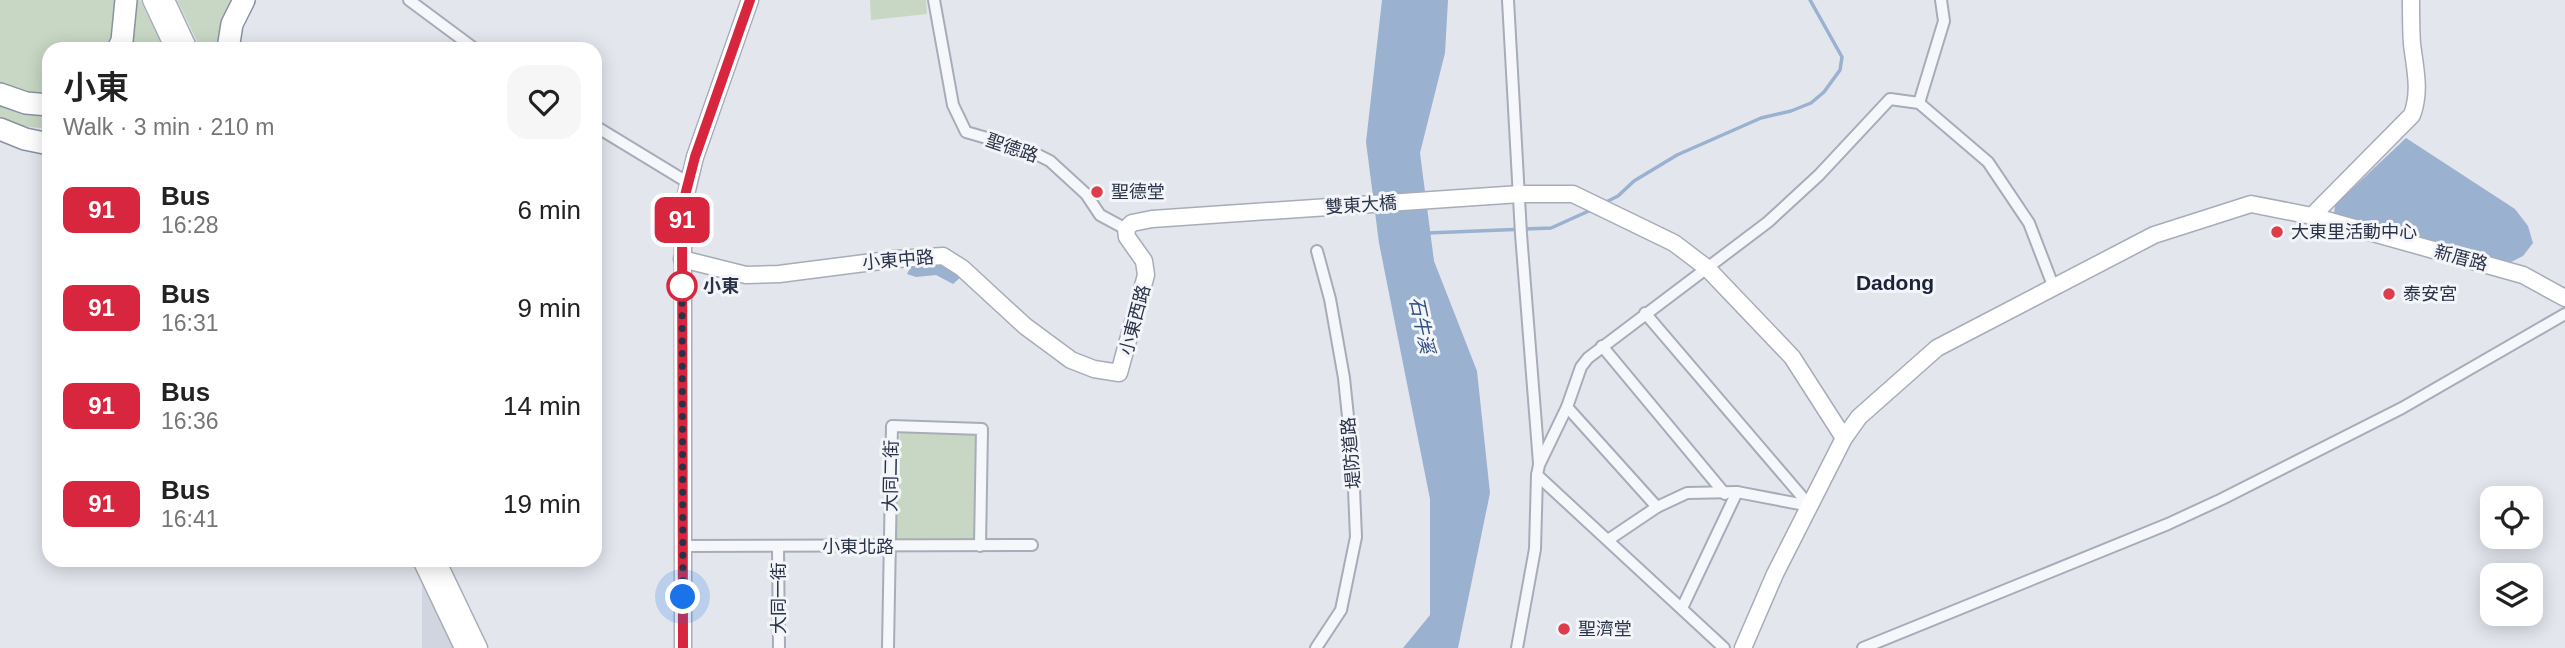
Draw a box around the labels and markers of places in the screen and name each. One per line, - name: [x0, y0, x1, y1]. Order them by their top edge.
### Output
- place label: 聖德堂: [1111, 182, 1165, 202]
- marker: 聖德堂: [1089, 184, 1105, 200]
- place label: 大東里活動中心: [2291, 222, 2417, 242]
- marker: 大東里活動中心: [2269, 224, 2285, 240]
- marker: 小東: [667, 271, 697, 301]
- place label: 小東: [703, 276, 739, 296]
- place label: 泰安宮: [2403, 284, 2457, 304]
- marker: 泰安宮: [2381, 286, 2397, 302]
- place label: 聖濟堂: [1578, 619, 1632, 639]
- marker: 聖濟堂: [1556, 621, 1572, 637]

